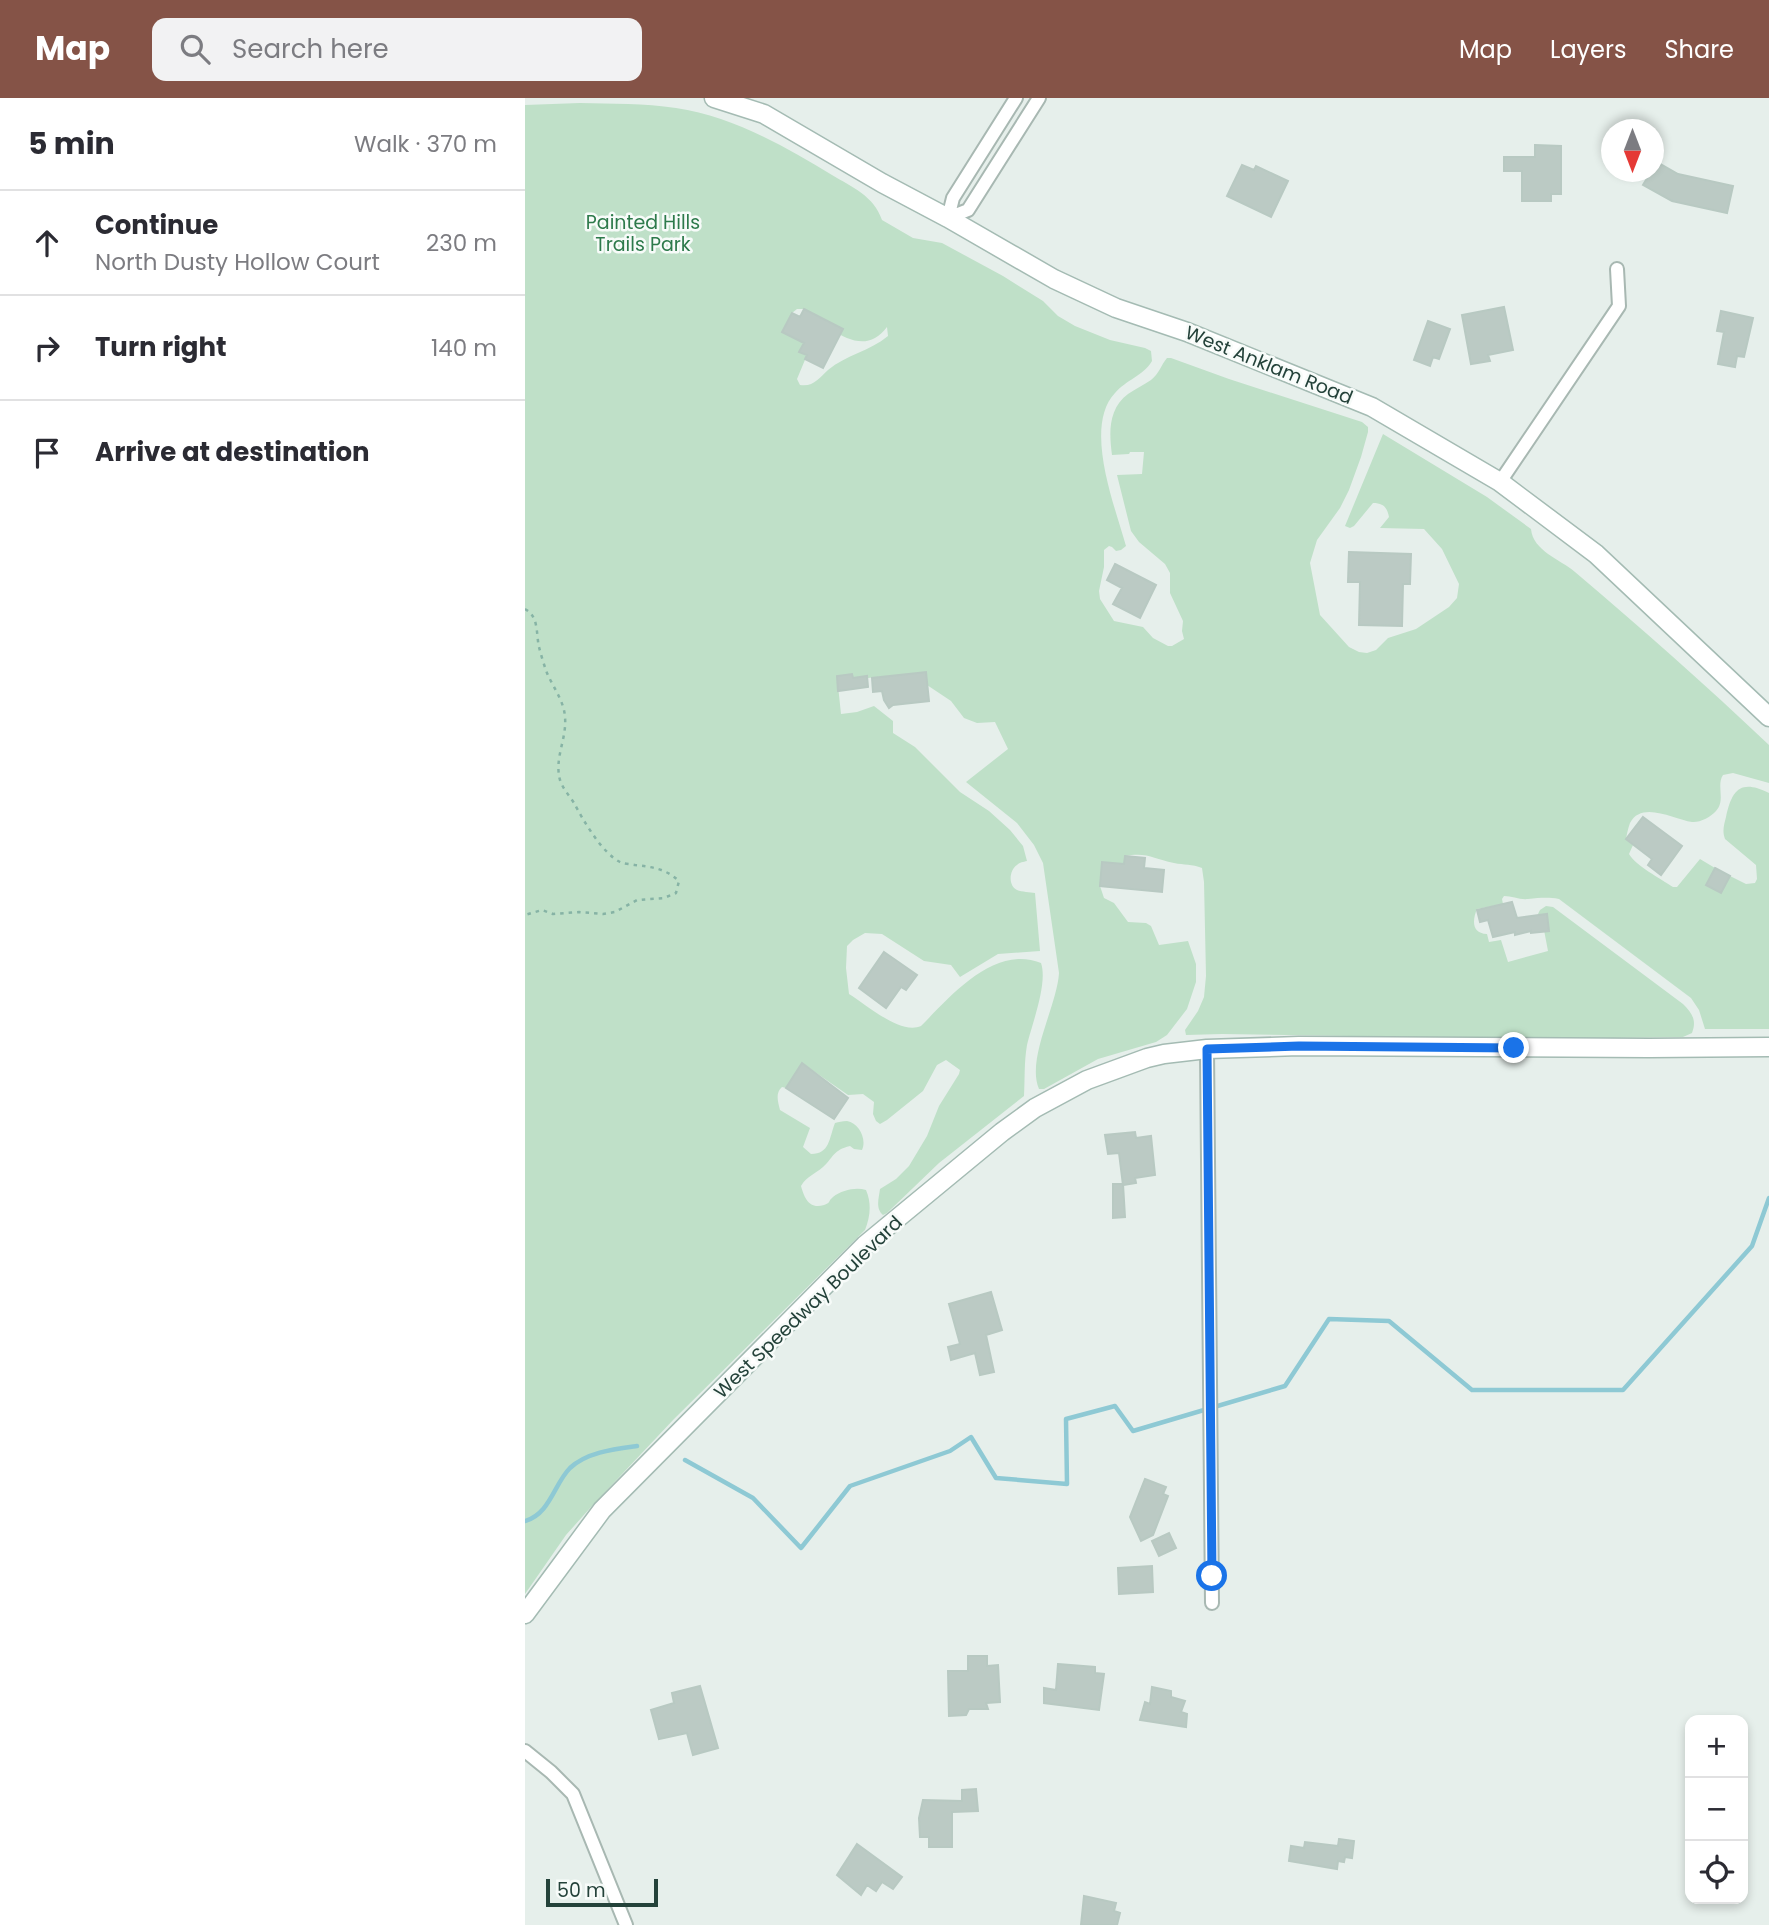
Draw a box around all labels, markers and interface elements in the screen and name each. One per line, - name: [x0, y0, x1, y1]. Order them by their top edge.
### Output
- search box: [152, 18, 642, 81]
- text: Map: [35, 25, 110, 72]
- icon: search: [176, 30, 214, 68]
- text: Search here: [232, 31, 389, 67]
- text: Map: [1459, 33, 1512, 66]
- text: Layers: [1550, 33, 1626, 66]
- text: Share: [1664, 33, 1734, 66]
- north arrow: [1601, 119, 1664, 182]
- text: 5 min: [28, 122, 115, 165]
- text: Walk · 370 m: [354, 128, 497, 160]
- text: Continue: [95, 207, 218, 243]
- park label: Painted Hills Trails Park: [586, 209, 700, 258]
- icon: ahead: [28, 224, 66, 262]
- text: 230 m: [426, 227, 497, 259]
- text: North Dusty Hollow Court: [95, 246, 380, 278]
- street label: West Anklam Road: [1181, 319, 1357, 411]
- icon: right: [28, 329, 66, 367]
- text: Turn right: [95, 329, 227, 365]
- text: 140 m: [431, 332, 497, 364]
- icon: arrive: [28, 434, 66, 472]
- text: Arrive at destination: [95, 434, 370, 470]
- route end: [1498, 1032, 1529, 1063]
- street label: West Speedway Boulevard: [708, 1210, 908, 1404]
- route start: [1196, 1560, 1227, 1591]
- map controls: [1685, 1715, 1748, 1904]
- button: +: [1685, 1715, 1748, 1778]
- button: −: [1685, 1778, 1748, 1841]
- button: locate: [1685, 1841, 1748, 1904]
- scale bar: [546, 1876, 658, 1908]
- text: 50 m: [557, 1877, 606, 1904]

